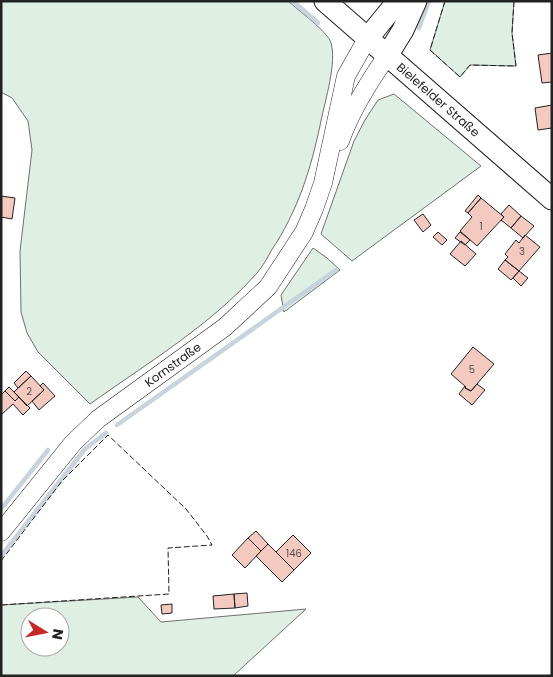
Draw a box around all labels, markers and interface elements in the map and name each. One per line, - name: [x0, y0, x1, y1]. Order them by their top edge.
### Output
- street label: Bielefelder Straße: [393, 59, 484, 141]
- house number: 1: [479, 219, 483, 234]
- house number: 3: [519, 244, 525, 259]
- street label: Kornstraße: [141, 338, 204, 391]
- house number: 5: [469, 362, 475, 377]
- house number: 2: [26, 384, 32, 399]
- house number: 146: [286, 546, 302, 561]
- north arrow: [20, 607, 70, 657]
- text: N: [47, 627, 69, 641]

